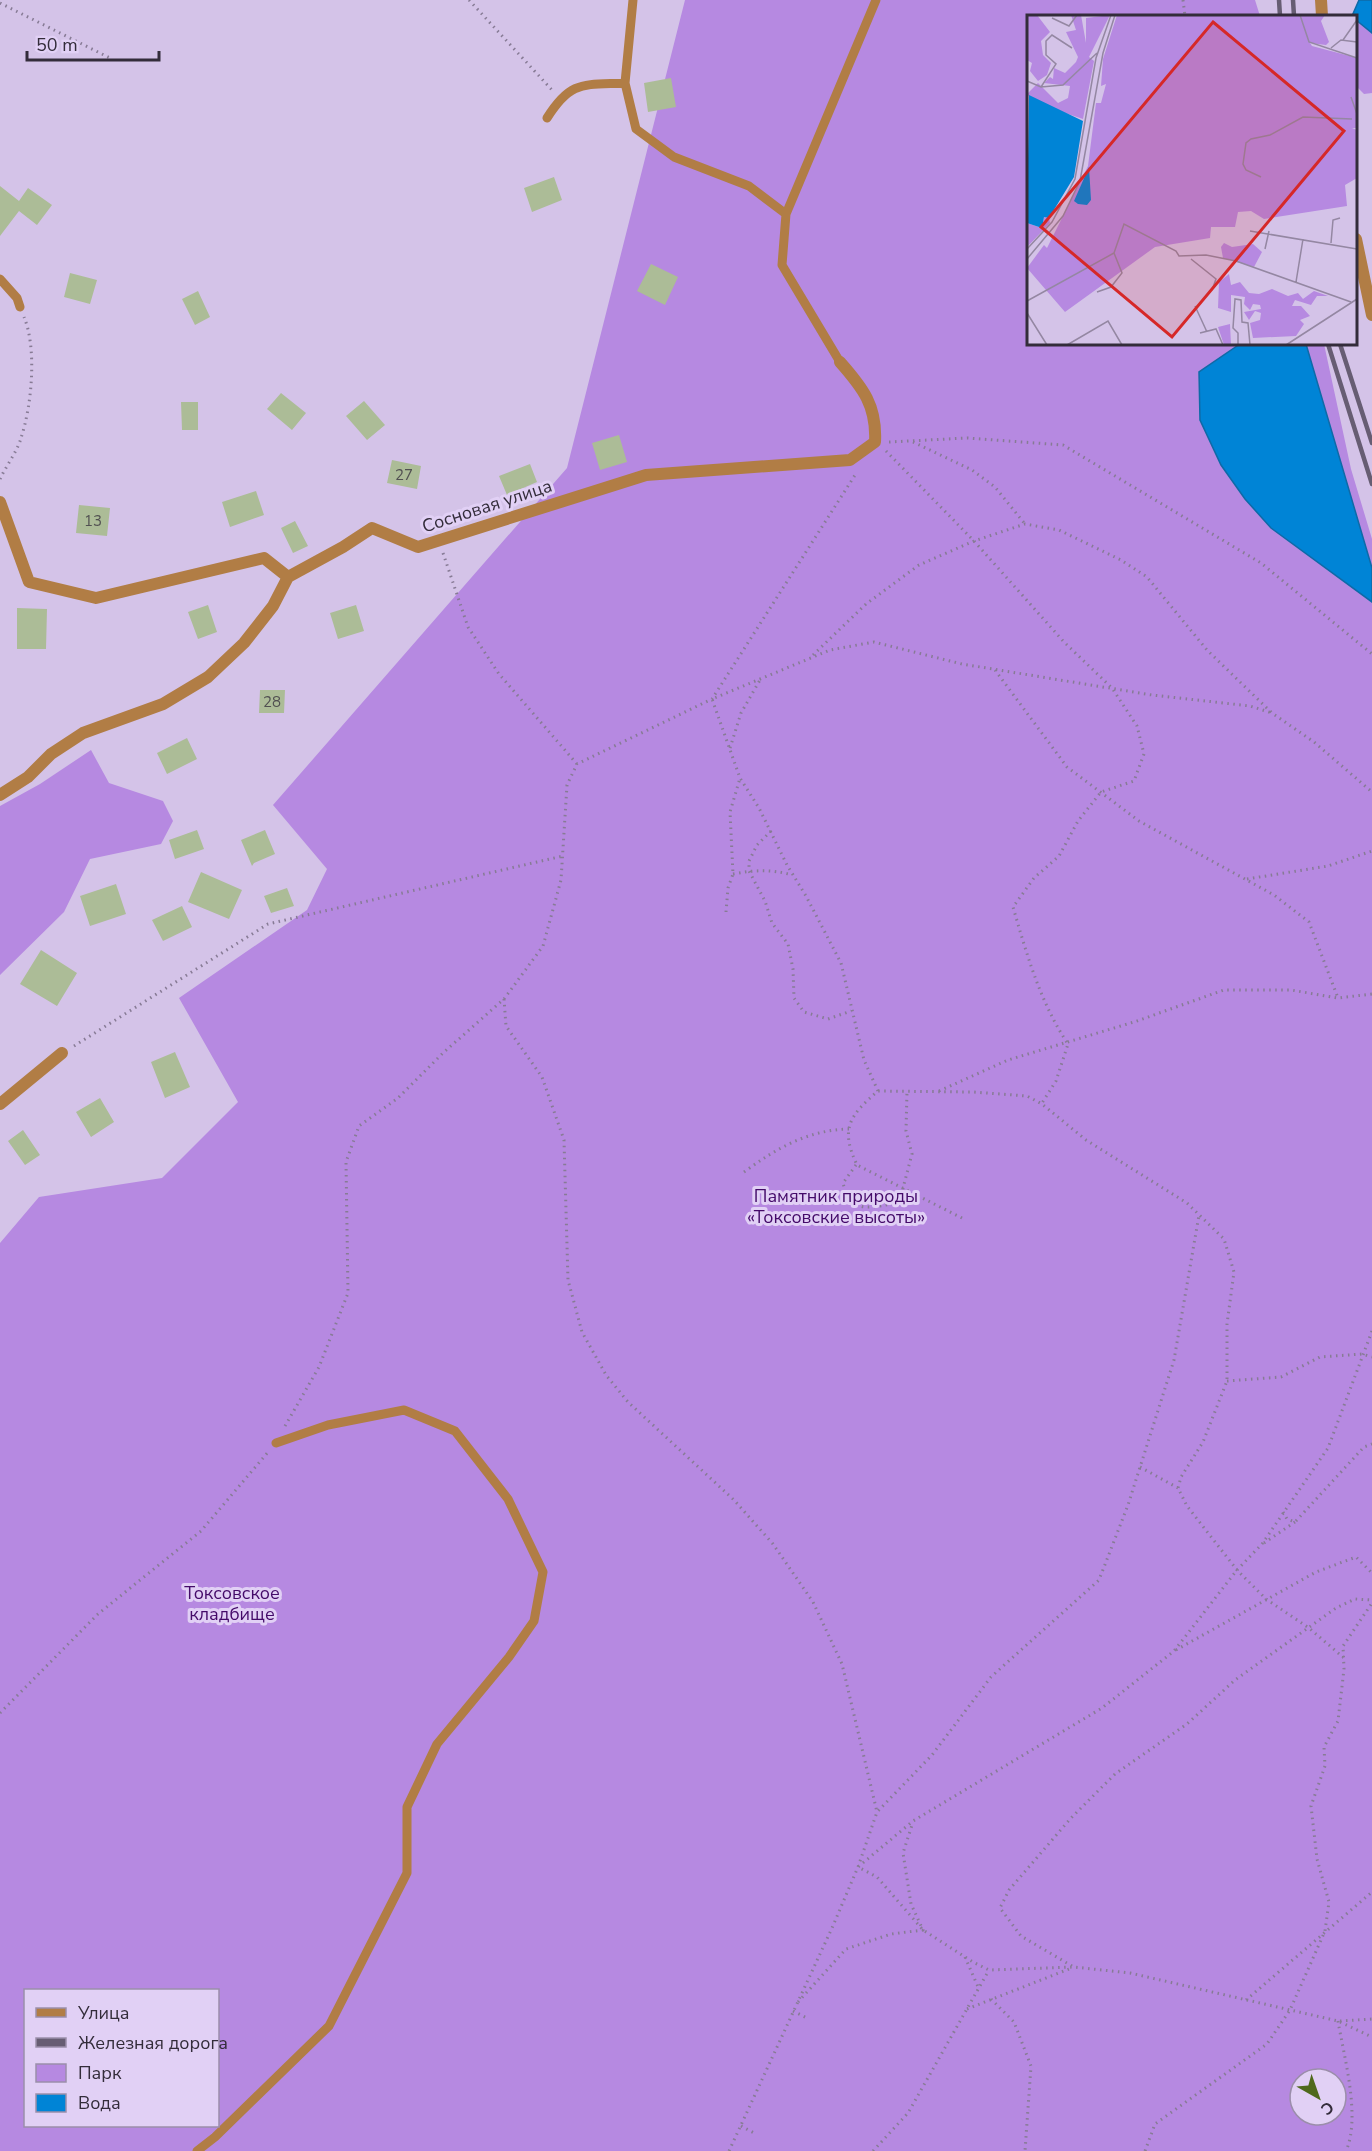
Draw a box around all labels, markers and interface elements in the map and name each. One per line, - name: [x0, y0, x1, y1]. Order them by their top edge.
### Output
- inset map: [1027, 15, 1357, 345]
- scale bar: [27, 24, 159, 62]
- text: 50 m: [36, 33, 78, 57]
- house number: 27: [395, 465, 413, 485]
- street label: Сосновая улица: [419, 474, 555, 538]
- house number: 13: [84, 511, 102, 531]
- house number: 28: [263, 692, 281, 712]
- park label: Памятник природы «Токсовские высоты»: [747, 1184, 925, 1229]
- park label: Токсовское кладбище: [184, 1581, 280, 1626]
- legend: [24, 1989, 219, 2127]
- text: Улица: [77, 2001, 129, 2025]
- text: Железная дорога: [78, 2031, 228, 2055]
- text: Парк: [78, 2061, 122, 2085]
- north arrow: [1288, 2067, 1348, 2127]
- text: Вода: [78, 2091, 121, 2115]
- text: С: [1316, 2096, 1338, 2120]

